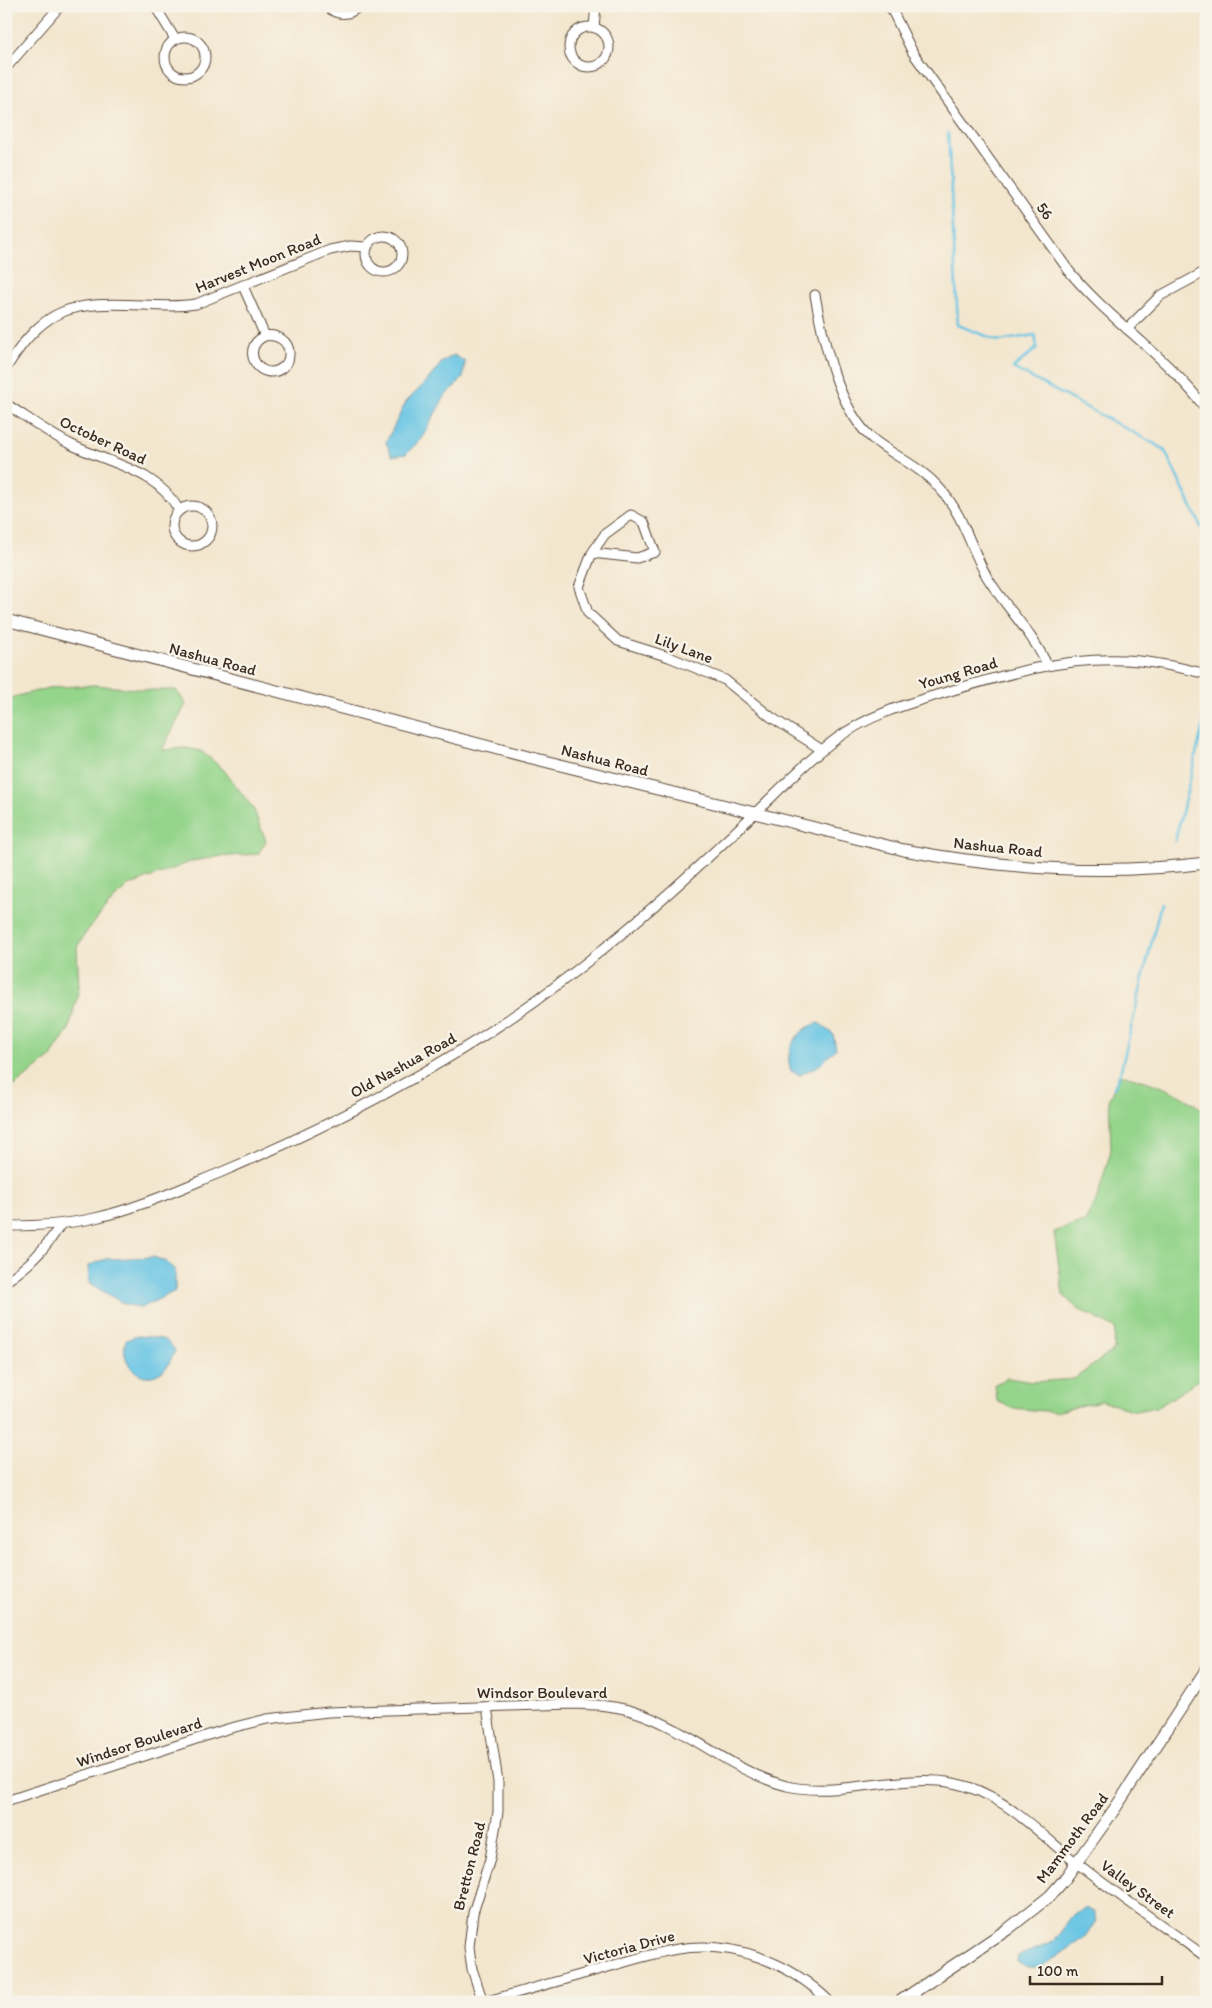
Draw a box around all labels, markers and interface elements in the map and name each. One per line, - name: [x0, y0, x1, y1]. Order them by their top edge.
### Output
- street label: 56: [1032, 199, 1058, 223]
- street label: Harvest Moon Road: [192, 229, 324, 297]
- street label: October Road: [56, 412, 150, 469]
- street label: Lily Lane: [652, 629, 716, 667]
- street label: Nashua Road: [167, 638, 259, 680]
- street label: Young Road: [917, 653, 1000, 693]
- street label: Nashua Road: [559, 740, 651, 780]
- street label: Nashua Road: [952, 833, 1044, 861]
- street label: Old Nashua Road: [347, 1028, 459, 1102]
- street label: Windsor Boulevard: [477, 1683, 608, 1702]
- street label: Windsor Boulevard: [74, 1713, 205, 1771]
- street label: Mammoth Road: [1032, 1789, 1112, 1887]
- street label: Bretton Road: [449, 1819, 489, 1912]
- street label: Valley Street: [1097, 1856, 1179, 1922]
- street label: Victoria Drive: [581, 1926, 677, 1968]
- scale bar: [1030, 1953, 1162, 1985]
- text: 100 m: [1037, 1962, 1079, 1980]

